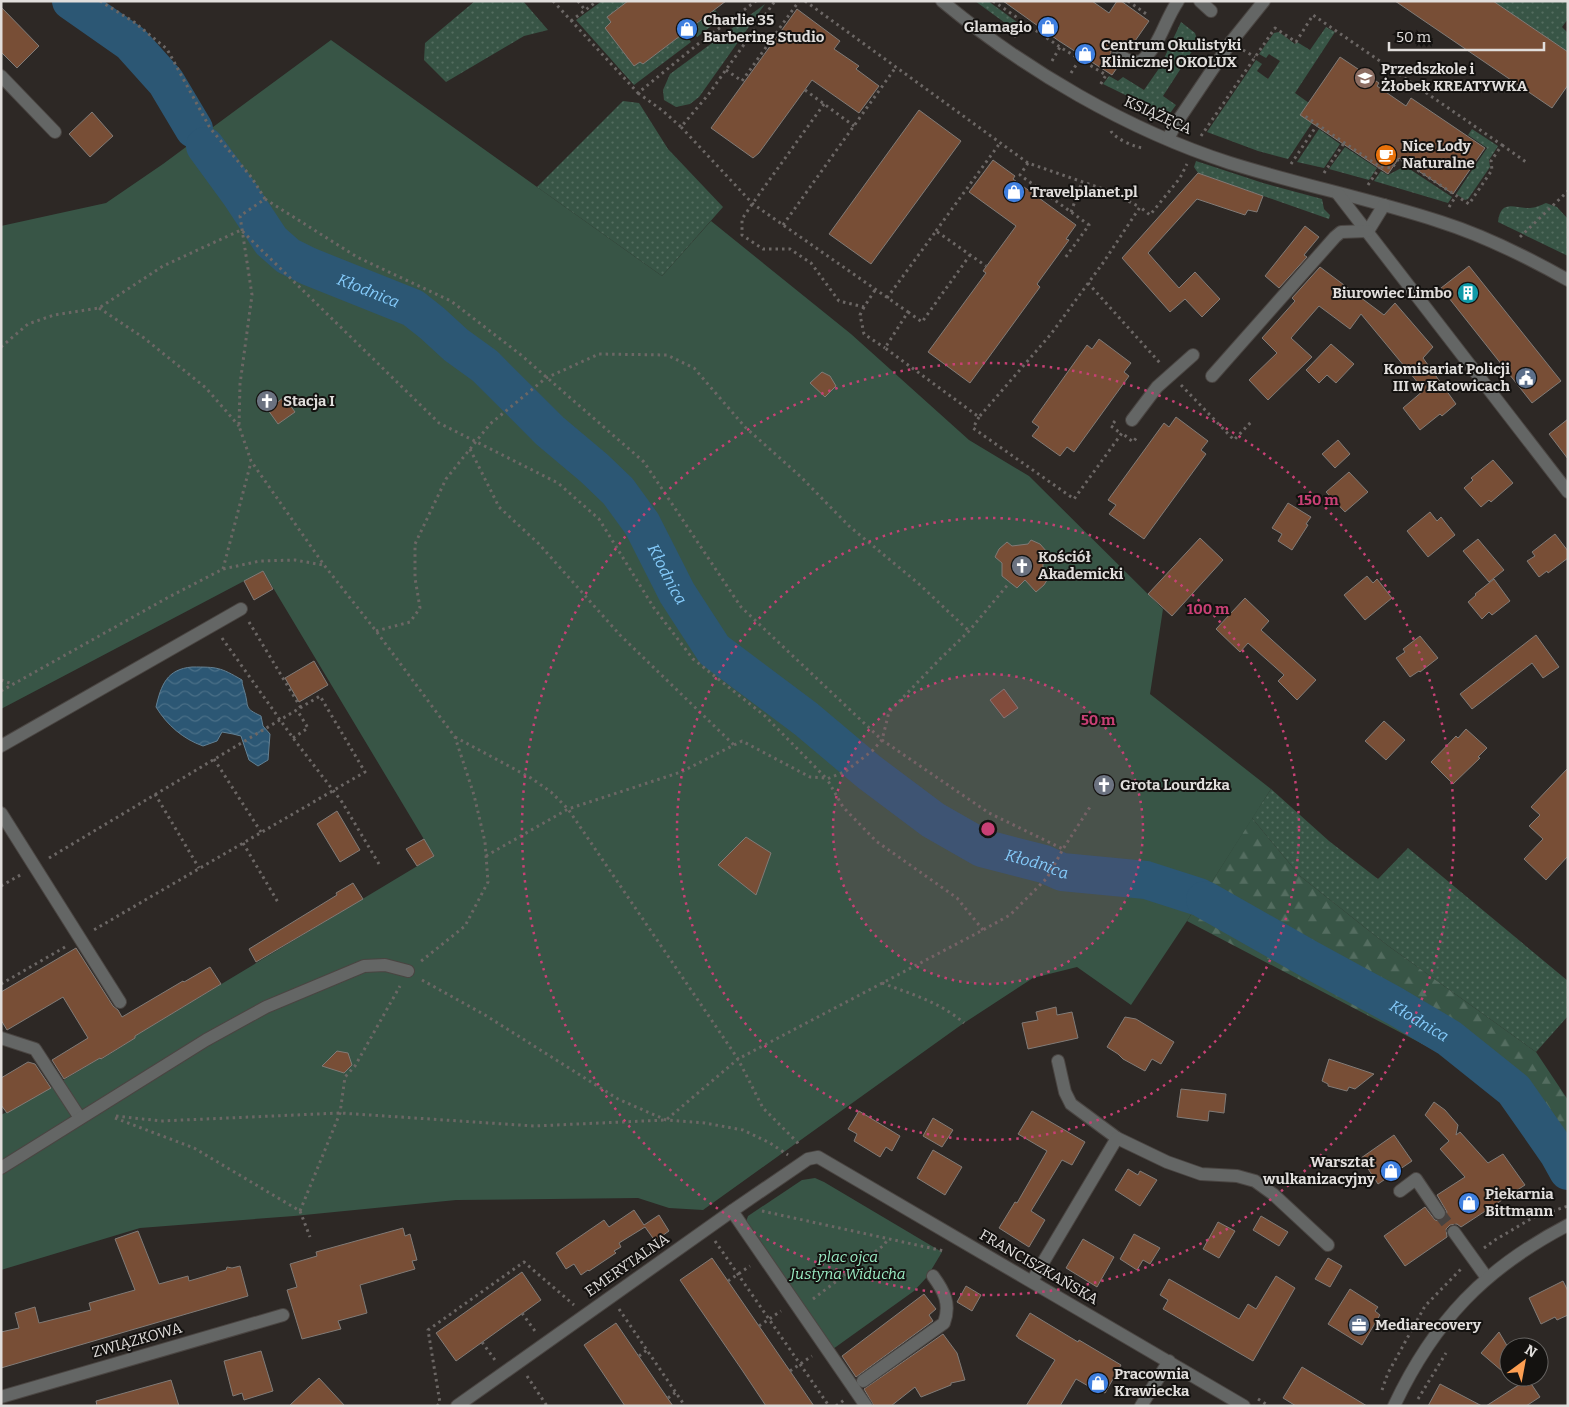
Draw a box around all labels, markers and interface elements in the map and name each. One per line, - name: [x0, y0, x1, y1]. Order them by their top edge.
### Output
- place label: Charlie 35 Barbering Studio: [703, 11, 825, 46]
- shop icon: Glamagio: [1036, 15, 1060, 39]
- shop icon: Charlie 35 Barbering Studio: [675, 17, 699, 41]
- place label: Glamagio: [964, 18, 1032, 36]
- scale bar: [1389, 20, 1544, 52]
- text: 50 m: [1396, 28, 1432, 46]
- place label: Centrum Okulistyki Klinicznej OKOLUX: [1101, 36, 1241, 71]
- shop icon: Centrum Okulistyki Klinicznej OKOLUX: [1073, 42, 1097, 66]
- place label: Przedszkole i Żłobek KREATYWKA: [1381, 60, 1528, 95]
- school or university icon: Przedszkole i Żłobek KREATYWKA: [1353, 66, 1377, 90]
- street label: KSIĄŻĘCA: [1121, 92, 1195, 138]
- place label: Nice Lody Naturalne: [1402, 137, 1475, 172]
- cafe icon: Nice Lody Naturalne: [1374, 143, 1398, 167]
- shop icon: Travelplanet.pl: [1002, 180, 1026, 204]
- place label: Travelplanet.pl: [1030, 183, 1138, 201]
- water label: Kłodnica: [334, 270, 402, 312]
- building icon: Biurowiec Limbo: [1456, 281, 1480, 305]
- place label: Biurowiec Limbo: [1332, 284, 1452, 302]
- place label: Komisariat Policji III w Katowicach: [1384, 360, 1510, 395]
- public building icon: Komisariat Policji III w Katowicach: [1514, 366, 1538, 390]
- church icon: Stacja I: [255, 389, 279, 413]
- place label: Stacja I: [283, 392, 335, 410]
- text: 150 m: [1297, 491, 1339, 509]
- water label: Kłodnica: [644, 541, 691, 608]
- place label: Kościół Akademicki: [1038, 548, 1123, 583]
- church icon: Kościół Akademicki: [1010, 554, 1034, 578]
- text: 100 m: [1187, 600, 1230, 618]
- text: 50 m: [1081, 711, 1116, 729]
- church icon: Grota Lourdzka: [1092, 773, 1116, 797]
- place label: Grota Lourdzka: [1120, 776, 1230, 794]
- centre of rings: [979, 820, 997, 838]
- water label: Kłodnica: [1003, 845, 1069, 883]
- water label: Kłodnica: [1386, 996, 1452, 1046]
- place label: Warsztat wulkanizacyjny: [1262, 1153, 1376, 1188]
- shop icon: Warsztat wulkanizacyjny: [1379, 1159, 1403, 1183]
- place label: Piekarnia Bittmann: [1485, 1185, 1554, 1220]
- shop icon: Piekarnia Bittmann: [1457, 1191, 1481, 1215]
- street label: FRANCISZKAŃSKA: [976, 1226, 1102, 1309]
- street label: EMERYTALNA: [582, 1229, 673, 1301]
- park label: plac ojca Justyna Widucha: [788, 1248, 906, 1283]
- office icon: Mediarecovery: [1347, 1313, 1371, 1337]
- place label: Mediarecovery: [1375, 1316, 1482, 1334]
- street label: ZWIĄZKOWA: [90, 1318, 185, 1361]
- north arrow: [1499, 1337, 1549, 1387]
- text: N: [1522, 1341, 1540, 1362]
- place label: Pracownia Krawiecka: [1114, 1365, 1190, 1400]
- shop icon: Pracownia Krawiecka: [1086, 1371, 1110, 1395]

